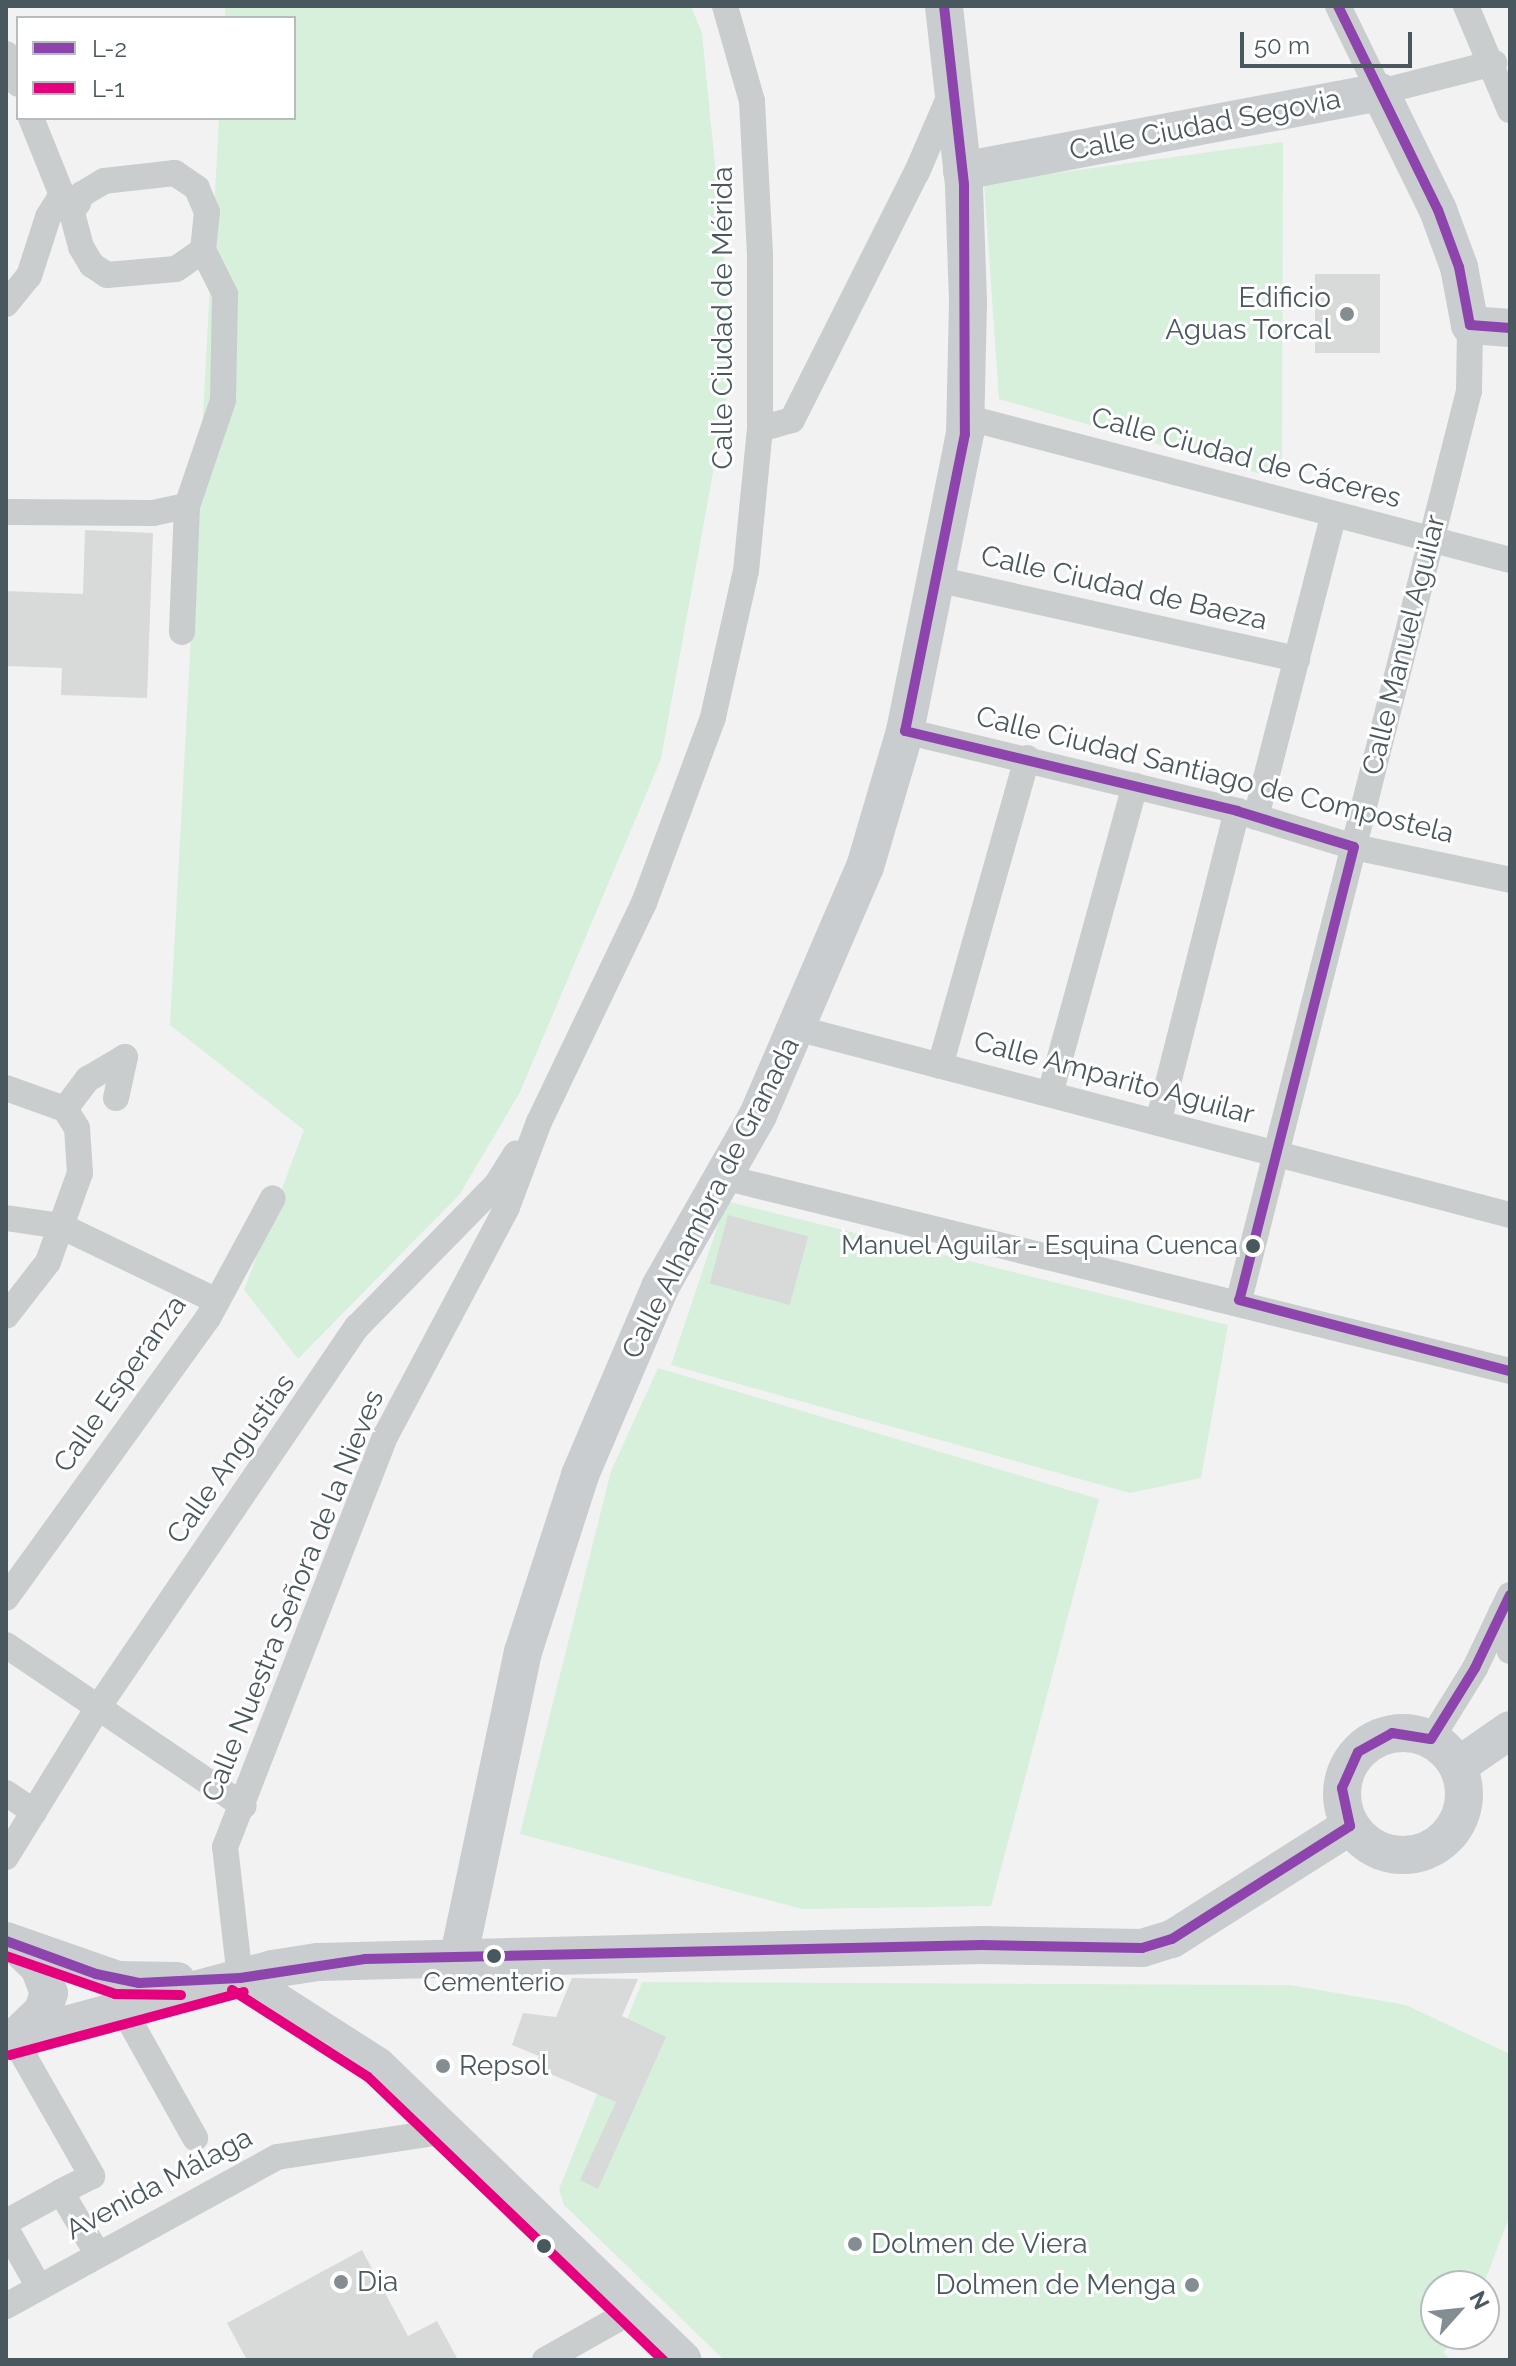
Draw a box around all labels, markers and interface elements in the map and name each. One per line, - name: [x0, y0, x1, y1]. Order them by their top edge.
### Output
- legend: [16, 16, 296, 120]
- scale bar: [1244, 16, 1416, 66]
- text: 50 m: [1254, 31, 1310, 60]
- text: L-2: [92, 34, 127, 63]
- text: L-1: [92, 74, 125, 103]
- street label: Calle Ciudad Segovia: [1067, 82, 1343, 168]
- street label: Calle Ciudad de Mérida: [706, 167, 740, 469]
- place label: Edificio Aguas Torcal: [1164, 281, 1331, 347]
- marker: Edificio Aguas Torcal: [1338, 305, 1356, 323]
- street label: Calle Ciudad de Cáceres: [1088, 401, 1404, 515]
- street label: Calle Manuel Aguilar: [1355, 511, 1453, 779]
- street label: Calle Ciudad de Baeza: [978, 539, 1270, 637]
- street label: Calle Ciudad Santiago de Compostela: [973, 699, 1457, 851]
- street label: Calle Amparito Aguilar: [969, 1024, 1259, 1132]
- street label: Calle Alhambra de Granada: [615, 1031, 807, 1365]
- place label: Manuel Aguilar - Esquina Cuenca: [839, 1230, 1238, 1262]
- marker: Manuel Aguilar - Esquina Cuenca: [1245, 1238, 1261, 1254]
- street label: Calle Esperanza: [47, 1289, 193, 1479]
- street label: Calle Angustias: [160, 1367, 302, 1551]
- street label: Calle Nuestra Señora de la Nieves: [195, 1385, 391, 1807]
- marker: Cementerio: [486, 1948, 502, 1964]
- place label: Cementerio: [423, 1967, 565, 1999]
- place label: Repsol: [459, 2049, 548, 2083]
- marker: Repsol: [434, 2057, 452, 2075]
- street label: Avenida Málaga: [60, 2121, 258, 2247]
- place label: Dolmen de Viera: [871, 2227, 1089, 2261]
- marker: Dolmen de Viera: [846, 2235, 864, 2253]
- unlabelled marker: [536, 2238, 552, 2254]
- place label: Dia: [357, 2265, 398, 2299]
- place label: Dolmen de Menga: [935, 2268, 1176, 2302]
- north arrow: [1420, 2270, 1500, 2350]
- marker: Dia: [332, 2273, 350, 2291]
- marker: Dolmen de Menga: [1183, 2276, 1201, 2294]
- text: N: [1464, 2287, 1495, 2313]

